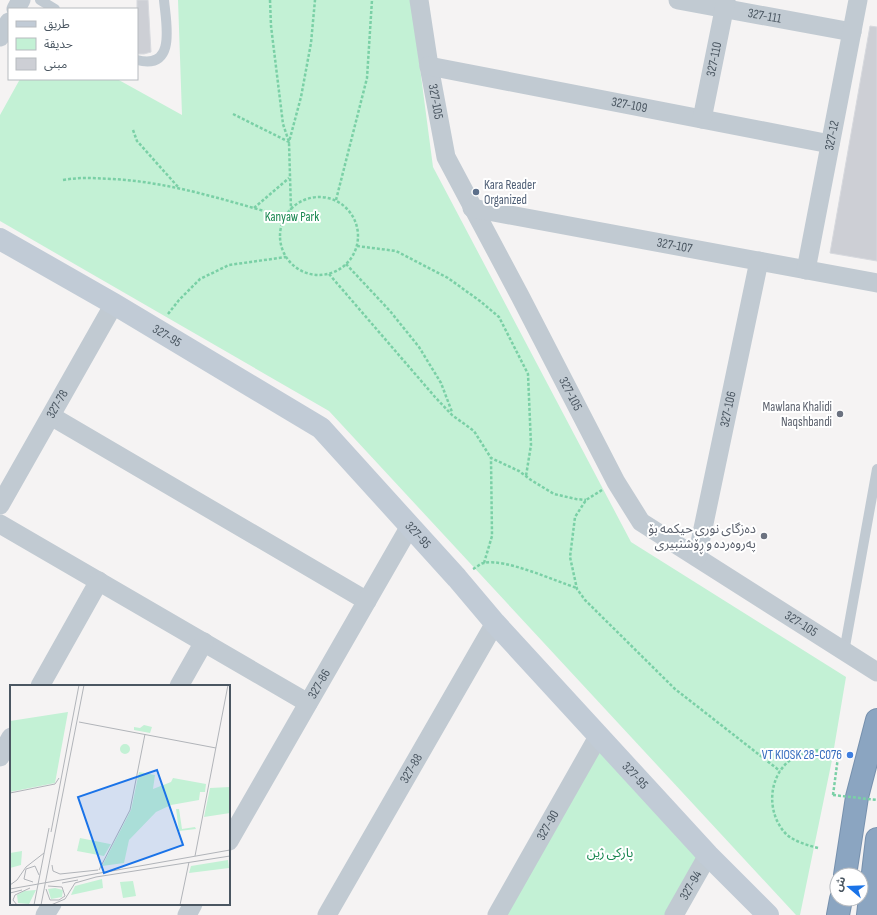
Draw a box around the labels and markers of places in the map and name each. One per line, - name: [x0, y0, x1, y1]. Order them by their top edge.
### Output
- place label: Kara Reader Organized: [484, 177, 536, 208]
- marker: Kara Reader Organized: [471, 187, 481, 197]
- place label: Mawlana Khalidi Naqshbandi: [763, 399, 832, 430]
- marker: Mawlana Khalidi Naqshbandi: [835, 409, 845, 419]
- place label: دەزگای نوری حیکمە بۆ پەروەردە و ڕۆشنبیری: [648, 521, 756, 555]
- marker: دەزگای نوری حیکمە بۆ پەروەردە و ڕۆشنبیری: [759, 531, 769, 541]
- place label: VT KIOSK 28-C076: [762, 747, 842, 763]
- marker: VT KIOSK 28-C076: [845, 750, 855, 760]

